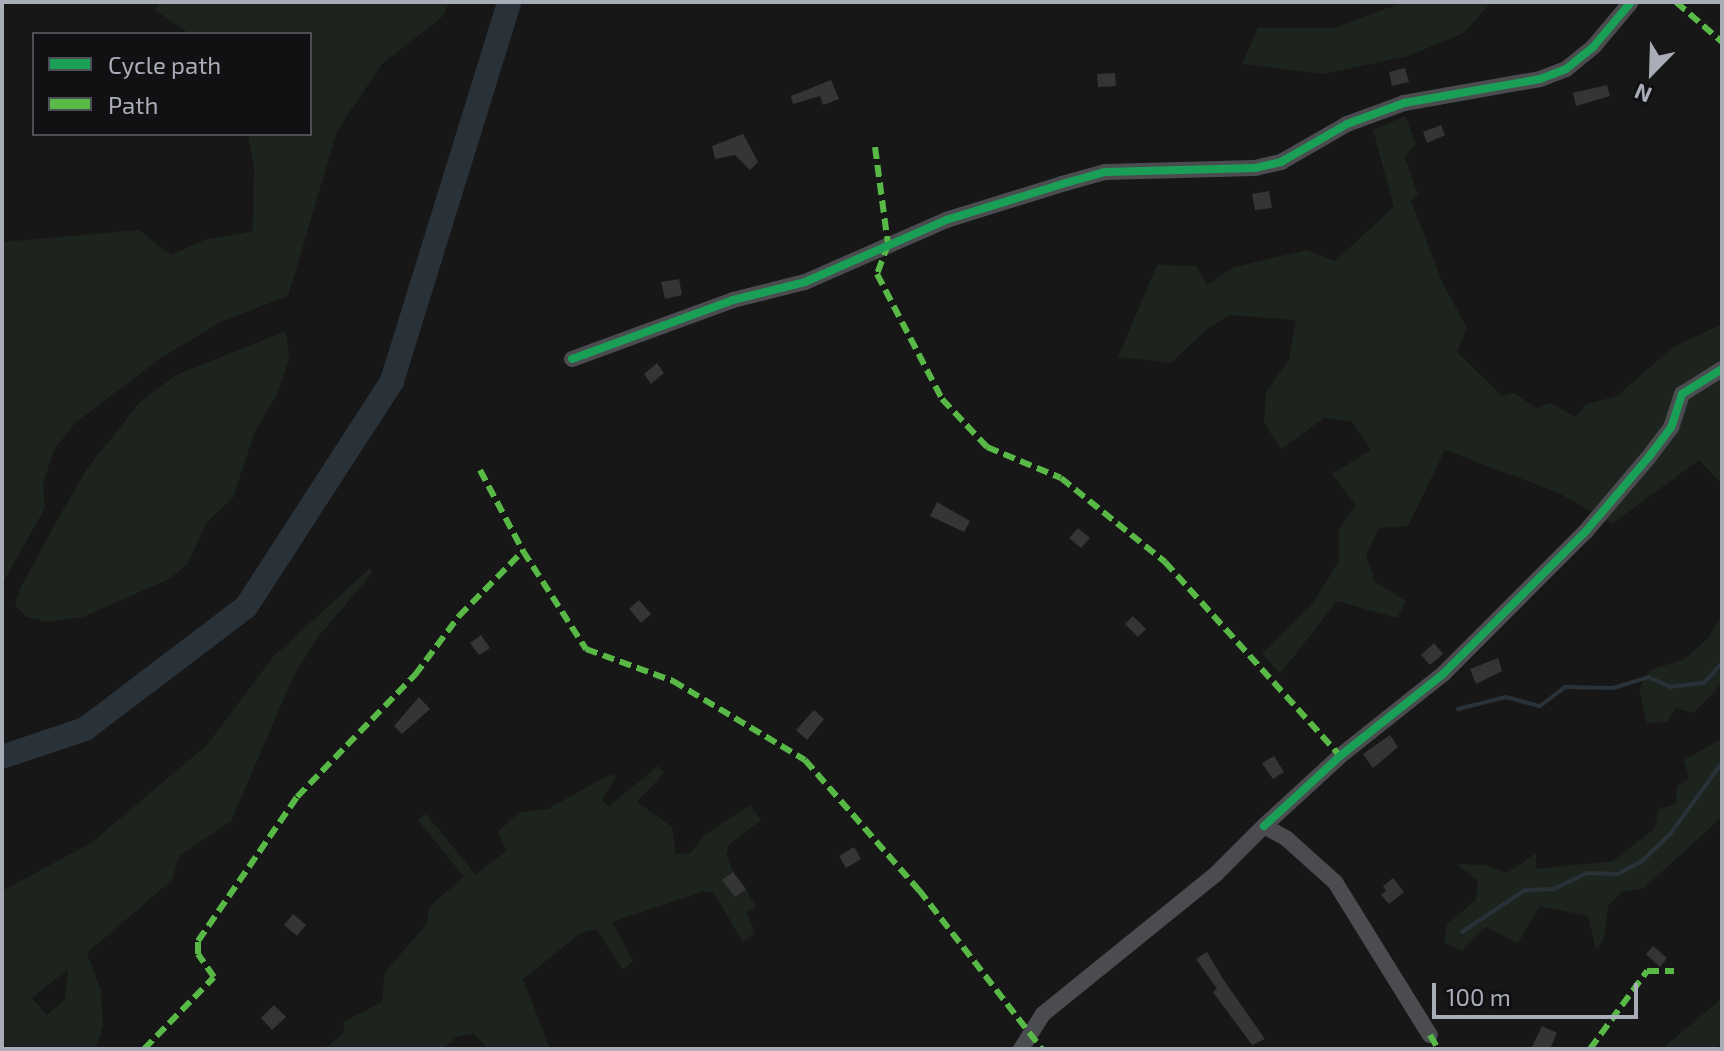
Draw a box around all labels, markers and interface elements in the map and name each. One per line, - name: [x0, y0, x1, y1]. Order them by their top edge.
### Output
- legend: [32, 32, 312, 136]
- north arrow: [1612, 32, 1692, 112]
- text: Cycle path: [108, 50, 221, 79]
- text: N: [1630, 79, 1655, 109]
- text: Path: [108, 90, 158, 119]
- scale bar: [1436, 967, 1642, 1017]
- text: 100 m: [1446, 982, 1511, 1011]

